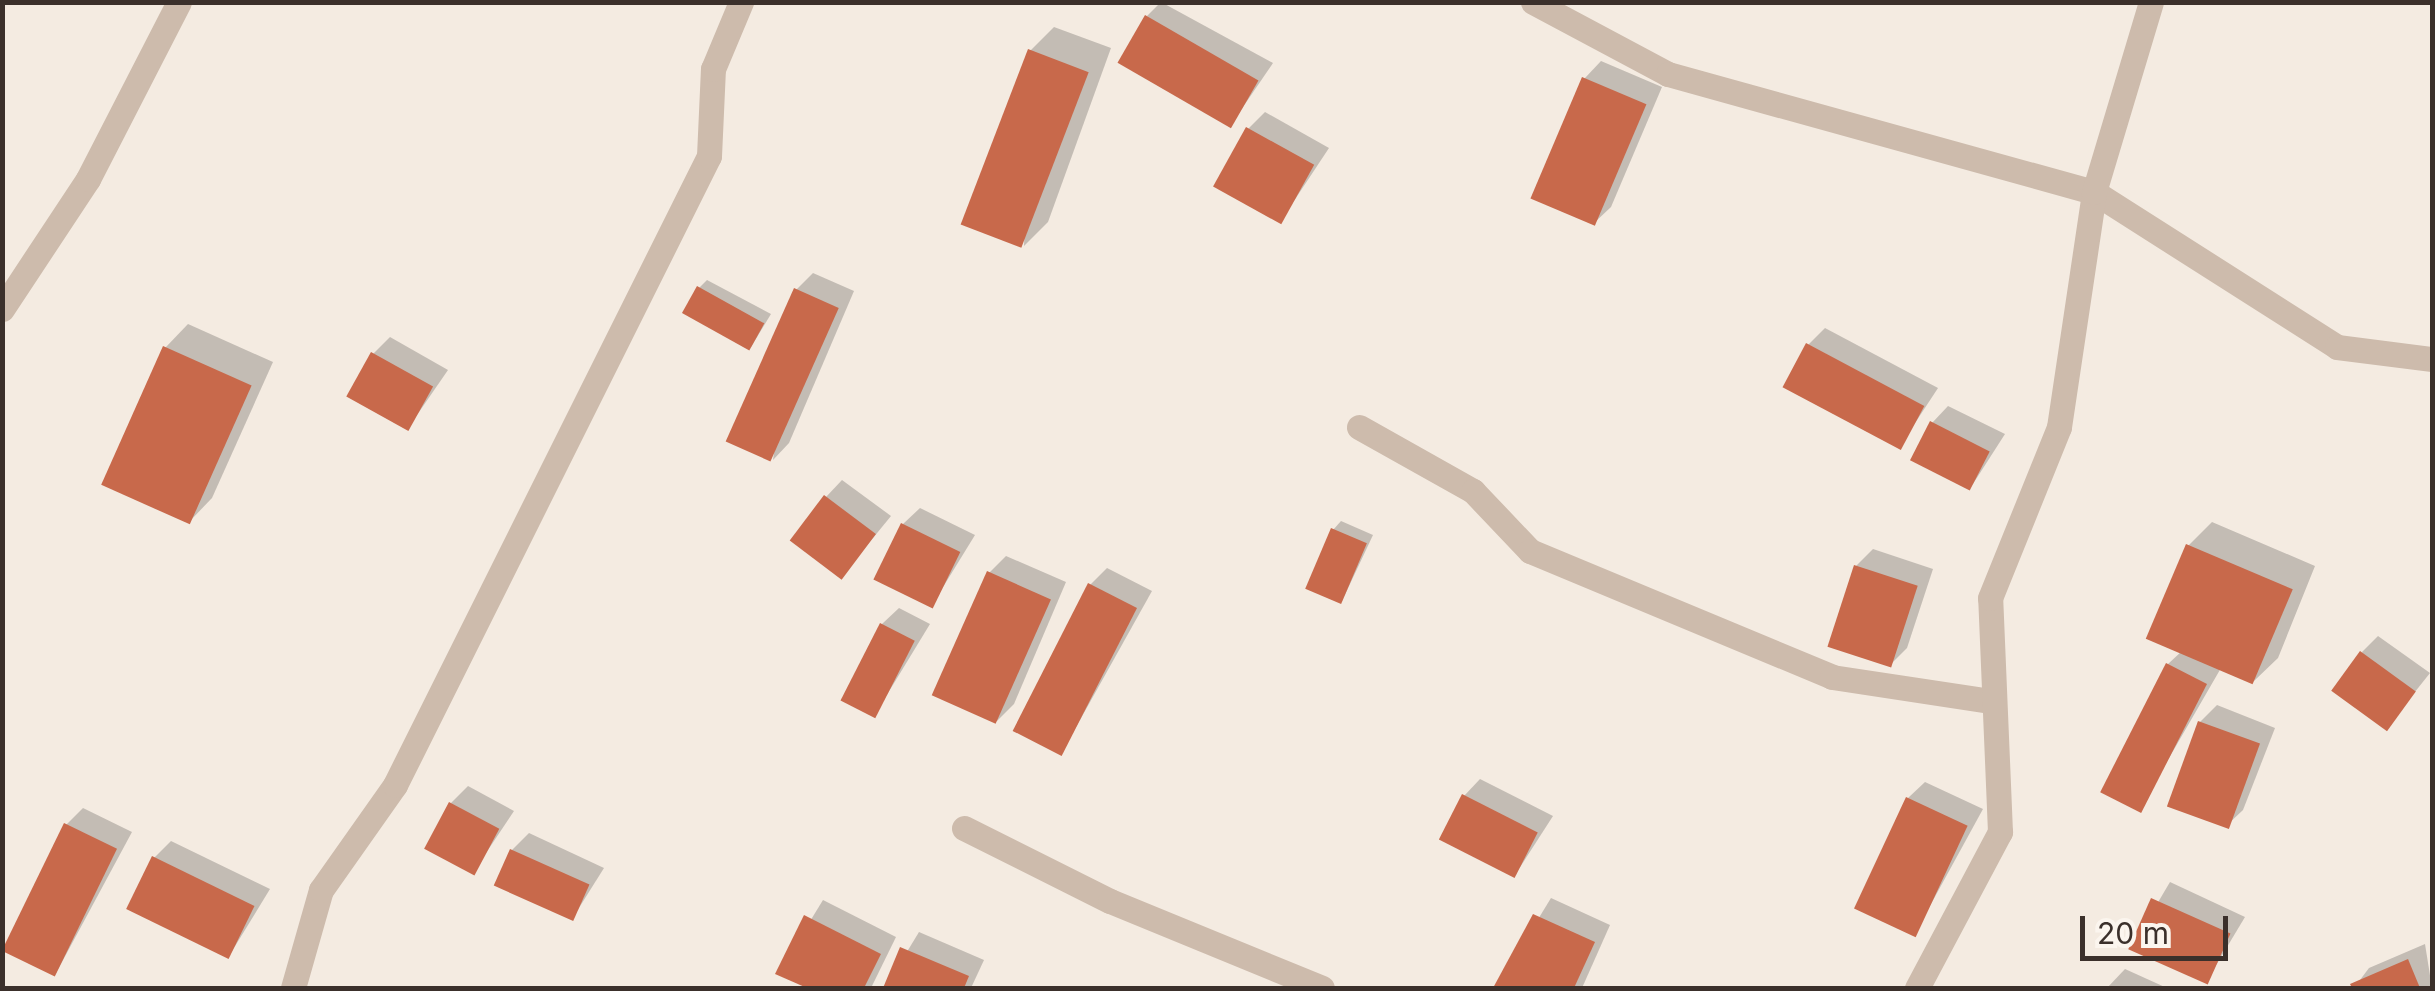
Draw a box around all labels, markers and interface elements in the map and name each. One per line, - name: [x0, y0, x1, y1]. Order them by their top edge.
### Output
- scale bar: [2085, 896, 2232, 958]
- text: 20 m: [2097, 915, 2169, 951]

